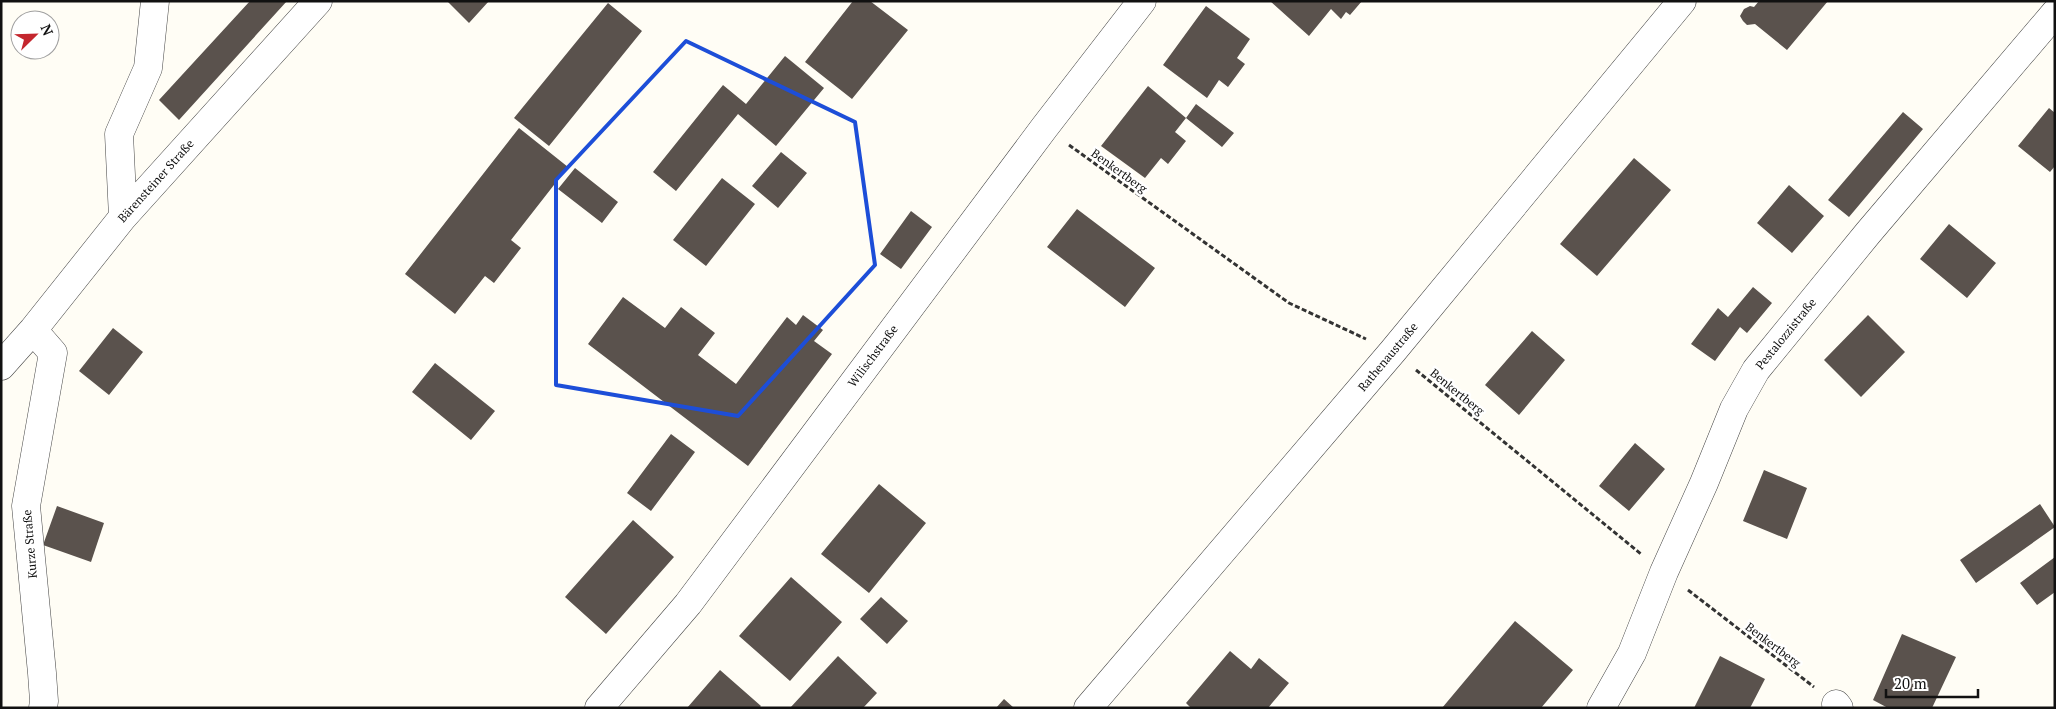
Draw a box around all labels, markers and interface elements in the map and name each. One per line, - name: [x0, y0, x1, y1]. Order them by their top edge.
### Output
- north arrow: [10, 10, 60, 60]
- text: N: [37, 21, 58, 39]
- street label: Bärensteiner Straße: [114, 136, 197, 225]
- street label: Benkertberg: [1089, 145, 1151, 196]
- street label: Pestalozzistraße: [1752, 295, 1819, 372]
- street label: Rathenaustraße: [1354, 319, 1421, 394]
- street label: Wilischstraße: [844, 322, 901, 390]
- street label: Benkertberg: [1427, 365, 1488, 418]
- street label: Kurze Straße: [19, 509, 40, 579]
- street label: Benkertberg: [1743, 619, 1804, 671]
- scale bar: [1886, 666, 1978, 698]
- text: 20 m: [1894, 673, 1927, 693]

